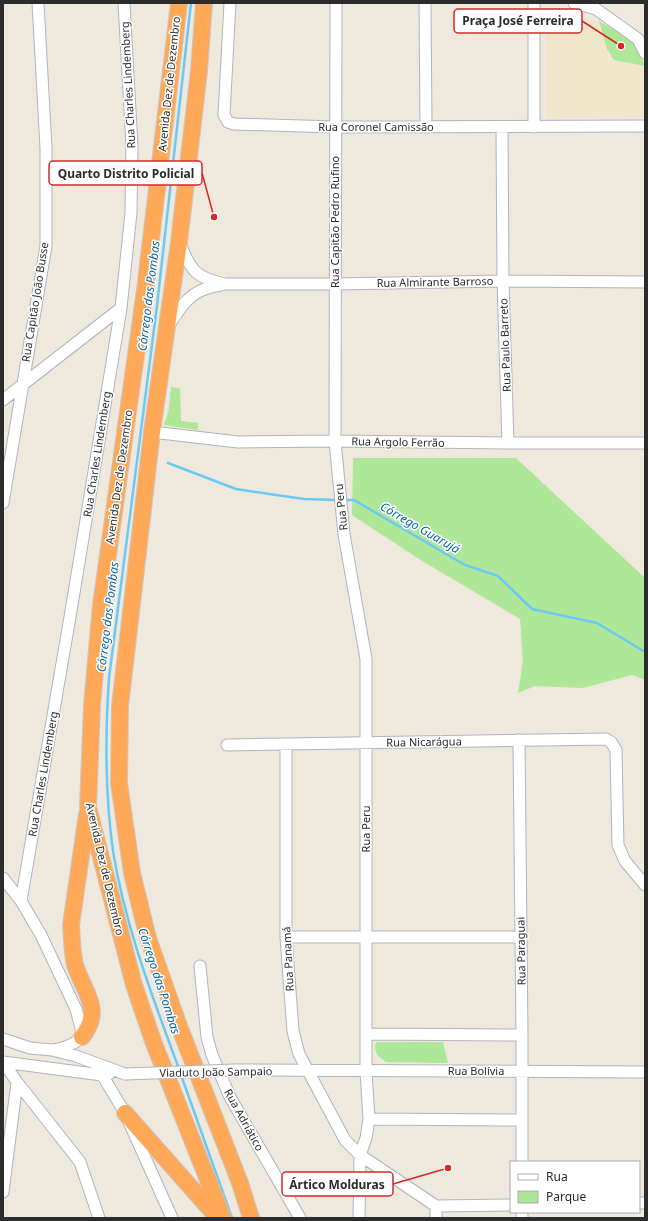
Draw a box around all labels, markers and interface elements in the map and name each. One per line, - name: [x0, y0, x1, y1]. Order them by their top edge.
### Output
- callout: Praça José Ferreira: [454, 9, 582, 33]
- text: Praça José Ferreira: [462, 12, 574, 29]
- street label: Avenida Dez de Dezembro: [154, 15, 183, 152]
- street label: Rua Charles Lindemberg: [117, 21, 138, 149]
- street label: Rua Coronel Camissão: [318, 119, 434, 134]
- street label: Rua Capitão Pedro Rufino: [327, 156, 342, 288]
- callout: Quarto Distrito Policial: [49, 161, 202, 185]
- text: Quarto Distrito Policial: [58, 165, 194, 182]
- water label: Córrego das Pombas: [133, 240, 164, 352]
- street label: Rua Capitão João Busse: [18, 241, 51, 363]
- street label: Rua Almirante Barroso: [376, 273, 494, 290]
- street label: Rua Paulo Barreto: [495, 298, 514, 392]
- street label: Rua Charles Lindemberg: [79, 390, 114, 518]
- street label: Avenida Dez de Dezembro: [102, 408, 135, 545]
- street label: Rua Argolo Ferrão: [351, 433, 445, 450]
- street label: Rua Peru: [331, 483, 350, 531]
- water label: Córrego Guarujá: [377, 498, 463, 557]
- water label: Córrego das Pombas: [92, 561, 123, 673]
- street label: Rua Charles Lindemberg: [24, 710, 61, 838]
- street label: Rua Nicarágua: [386, 733, 462, 750]
- street label: Avenida Dez de Dezembro: [83, 801, 128, 937]
- street label: Rua Peru: [358, 806, 373, 852]
- street label: Rua Paraguai: [512, 917, 529, 985]
- water label: Córrego das Pombas: [134, 925, 185, 1036]
- street label: Rua Panamá: [278, 926, 297, 992]
- street label: Viaduto João Sampaio: [159, 1063, 273, 1080]
- street label: Rua Bolívia: [448, 1063, 504, 1078]
- street label: Rua Adriático: [221, 1086, 268, 1154]
- legend: [510, 1161, 640, 1213]
- text: Rua: [546, 1168, 568, 1185]
- callout: Ártico Molduras: [282, 1172, 393, 1196]
- text: Ártico Molduras: [289, 1176, 385, 1193]
- text: Parque: [546, 1188, 587, 1205]

